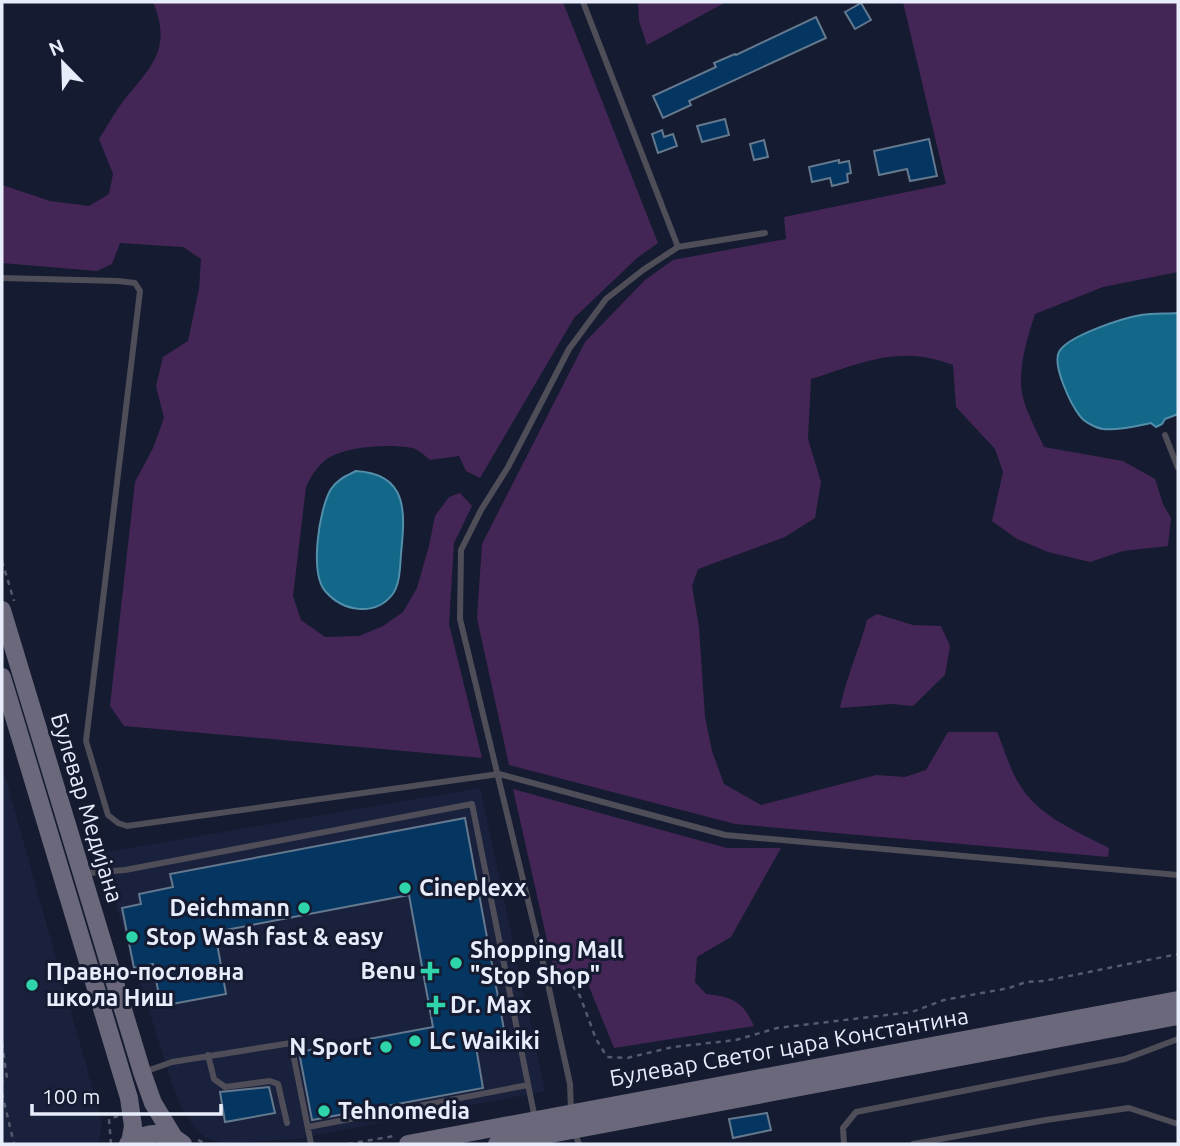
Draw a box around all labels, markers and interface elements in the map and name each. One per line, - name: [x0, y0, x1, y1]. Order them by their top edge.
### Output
- north arrow: [28, 28, 98, 98]
- text: N: [46, 34, 67, 60]
- street label: Булевар Медијана: [47, 710, 128, 906]
- place label: Cineplexx: [419, 875, 527, 900]
- marker: Cineplexx: [397, 880, 413, 896]
- place label: Deichmann: [170, 895, 290, 920]
- marker: Deichmann: [296, 900, 312, 916]
- place label: Stop Wash fast & easy: [146, 924, 383, 949]
- marker: Stop Wash fast & easy: [124, 929, 140, 945]
- place label: Shopping Mall "Stop Shop": [470, 937, 624, 988]
- marker: Shopping Mall "Stop Shop": [448, 955, 464, 971]
- place label: Benu: [361, 958, 416, 983]
- place label: Правно-пословна школа Ниш: [46, 959, 244, 1010]
- marker: Benu: [422, 963, 438, 979]
- marker: Правно-пословна школа Ниш: [24, 977, 40, 993]
- place label: Dr. Max: [450, 992, 532, 1017]
- marker: Dr. Max: [428, 997, 444, 1013]
- street label: Булевар Светог цара Константина: [608, 1003, 970, 1090]
- place label: LC Waikiki: [429, 1028, 540, 1053]
- marker: LC Waikiki: [407, 1033, 423, 1049]
- place label: N Sport: [289, 1034, 372, 1059]
- marker: N Sport: [378, 1039, 394, 1055]
- scale bar: [32, 1072, 220, 1116]
- text: 100 m: [42, 1084, 100, 1108]
- place label: Tehnomedia: [338, 1098, 470, 1123]
- marker: Tehnomedia: [316, 1103, 332, 1119]

